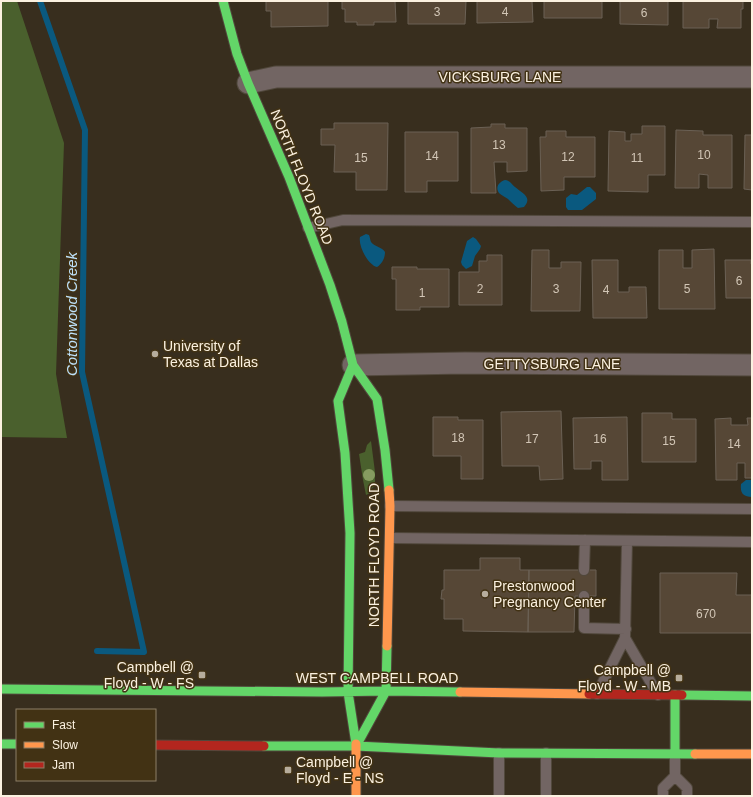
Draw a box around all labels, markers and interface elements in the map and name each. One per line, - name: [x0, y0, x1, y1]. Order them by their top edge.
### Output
- house number: 3: [434, 5, 441, 19]
- house number: 4: [502, 5, 509, 19]
- house number: 6: [641, 6, 648, 20]
- street label: VICKSBURG LANE: [439, 69, 561, 85]
- street label: NORTH FLOYD ROAD: [268, 107, 336, 247]
- house number: 13: [492, 138, 506, 152]
- house number: 10: [697, 148, 711, 162]
- house number: 14: [425, 149, 439, 163]
- house number: 12: [561, 150, 575, 164]
- house number: 15: [354, 151, 368, 165]
- house number: 11: [631, 151, 644, 165]
- water label: Cottonwood Creek: [63, 250, 80, 376]
- house number: 6: [736, 274, 743, 288]
- house number: 2: [477, 282, 484, 296]
- house number: 3: [553, 282, 560, 296]
- house number: 5: [684, 282, 691, 296]
- house number: 4: [603, 283, 610, 297]
- house number: 1: [419, 286, 426, 300]
- place label: University of Texas at Dallas: [163, 338, 258, 370]
- marker: University of Texas at Dallas: [150, 349, 160, 359]
- street label: GETTYSBURG LANE: [484, 356, 620, 372]
- house number: 18: [451, 431, 465, 445]
- house number: 17: [525, 432, 539, 446]
- house number: 16: [593, 432, 607, 446]
- house number: 15: [662, 434, 676, 448]
- house number: 14: [727, 437, 741, 451]
- street label: NORTH FLOYD ROAD: [366, 483, 382, 627]
- place label: Prestonwood Pregnancy Center: [493, 578, 606, 610]
- marker: Prestonwood Pregnancy Center: [480, 589, 490, 599]
- house number: 670: [696, 607, 716, 621]
- place label: Campbell @ Floyd - W - FS: [104, 659, 194, 691]
- place label: Campbell @ Floyd - W - MB: [578, 662, 671, 694]
- marker: Campbell @ Floyd - W - FS: [197, 670, 207, 680]
- street label: WEST CAMPBELL ROAD: [296, 670, 458, 686]
- marker: Campbell @ Floyd - W - MB: [674, 673, 684, 683]
- legend: [16, 709, 156, 781]
- text: Fast: [52, 718, 76, 732]
- text: Slow: [52, 738, 78, 752]
- place label: Campbell @ Floyd - E - NS: [296, 754, 384, 786]
- text: Jam: [52, 758, 75, 772]
- marker: Campbell @ Floyd - E - NS: [283, 765, 293, 775]

